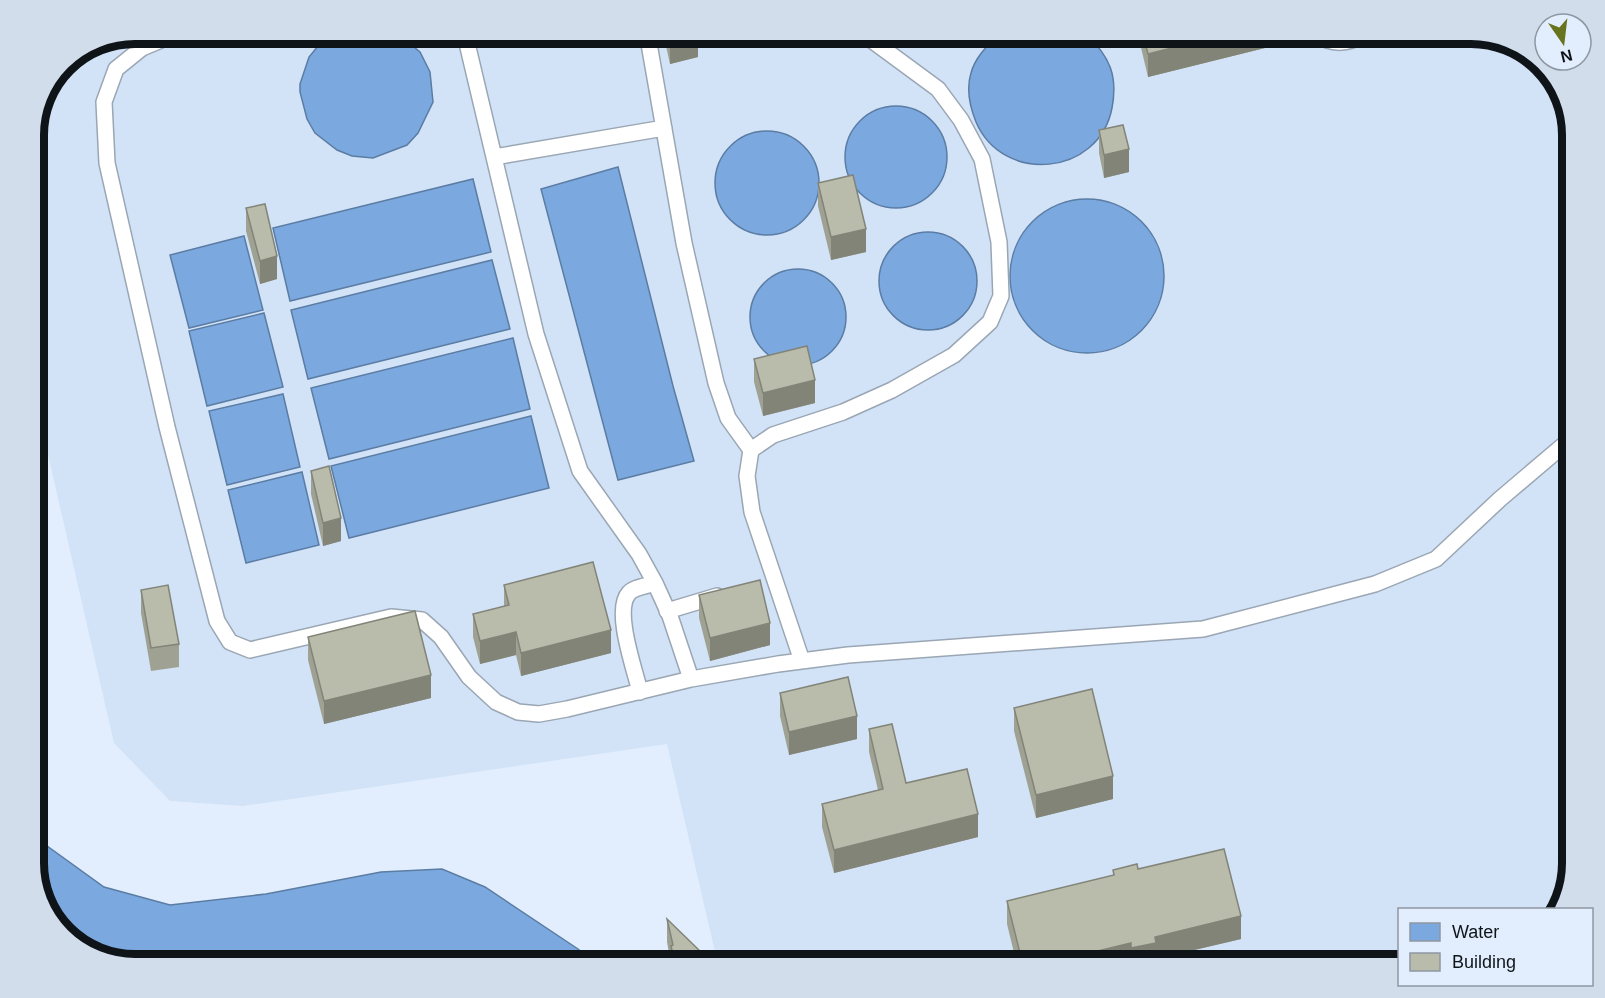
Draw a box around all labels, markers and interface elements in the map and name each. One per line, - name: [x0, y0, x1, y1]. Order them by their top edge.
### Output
- north arrow: [1533, 12, 1593, 72]
- text: N: [1559, 46, 1574, 66]
- legend: [1398, 908, 1593, 986]
- text: Water: [1452, 922, 1499, 942]
- text: Building: [1452, 952, 1516, 972]

